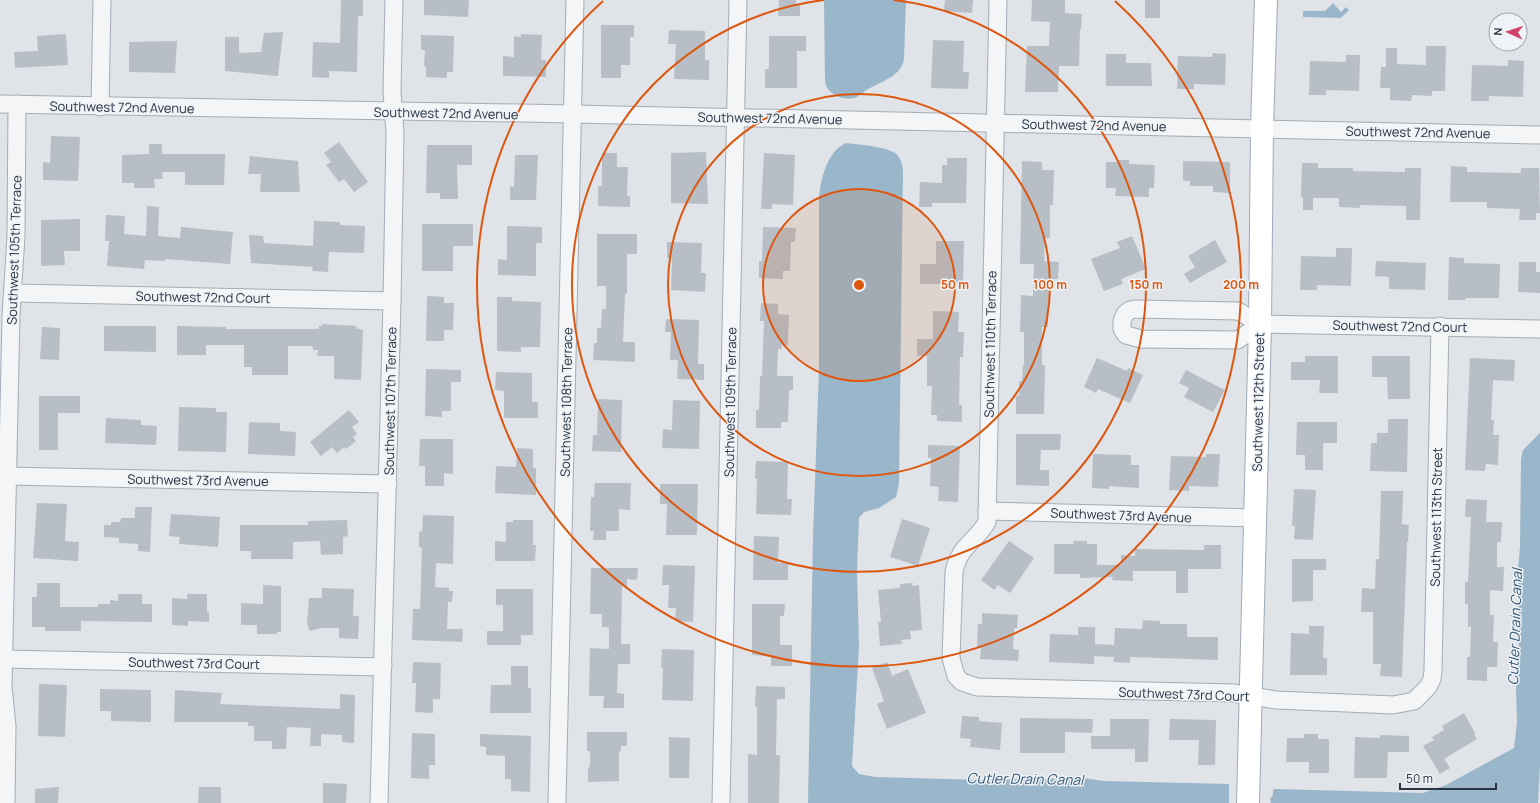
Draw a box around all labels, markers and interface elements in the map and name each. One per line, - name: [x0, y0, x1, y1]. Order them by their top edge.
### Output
- north arrow: [1488, 12, 1528, 52]
- text: N: [1490, 27, 1505, 36]
- street label: Southwest 72nd Avenue: [49, 97, 195, 117]
- street label: Southwest 72nd Avenue: [373, 103, 519, 123]
- street label: Southwest 72nd Avenue: [697, 108, 843, 128]
- street label: Southwest 72nd Avenue: [1021, 115, 1167, 135]
- street label: Southwest 72nd Avenue: [1345, 122, 1491, 142]
- street label: Southwest 105th Terrace: [2, 175, 26, 325]
- street label: Southwest 110th Terrace: [980, 270, 1000, 418]
- text: 50 m: [941, 276, 969, 293]
- text: 100 m: [1033, 276, 1067, 293]
- text: 150 m: [1129, 276, 1163, 293]
- text: 200 m: [1223, 276, 1259, 293]
- centre of rings: [852, 278, 866, 292]
- street label: Southwest 72nd Court: [135, 287, 271, 307]
- street label: Southwest 72nd Court: [1332, 316, 1468, 336]
- street label: Southwest 107th Terrace: [380, 326, 400, 475]
- street label: Southwest 109th Terrace: [720, 326, 740, 477]
- street label: Southwest 108th Terrace: [556, 327, 576, 477]
- street label: Southwest 112th Street: [1248, 332, 1268, 472]
- street label: Southwest 113th Street: [1426, 447, 1446, 587]
- street label: Southwest 73rd Avenue: [127, 470, 269, 490]
- street label: Southwest 73rd Avenue: [1050, 504, 1192, 526]
- water label: Cutler Drain Canal: [1503, 567, 1526, 686]
- street label: Southwest 73rd Court: [128, 653, 260, 673]
- street label: Southwest 73rd Court: [1118, 683, 1250, 705]
- scale bar: [1400, 765, 1496, 791]
- water label: Cutler Drain Canal: [966, 768, 1085, 789]
- text: 50 m: [1406, 770, 1433, 787]

